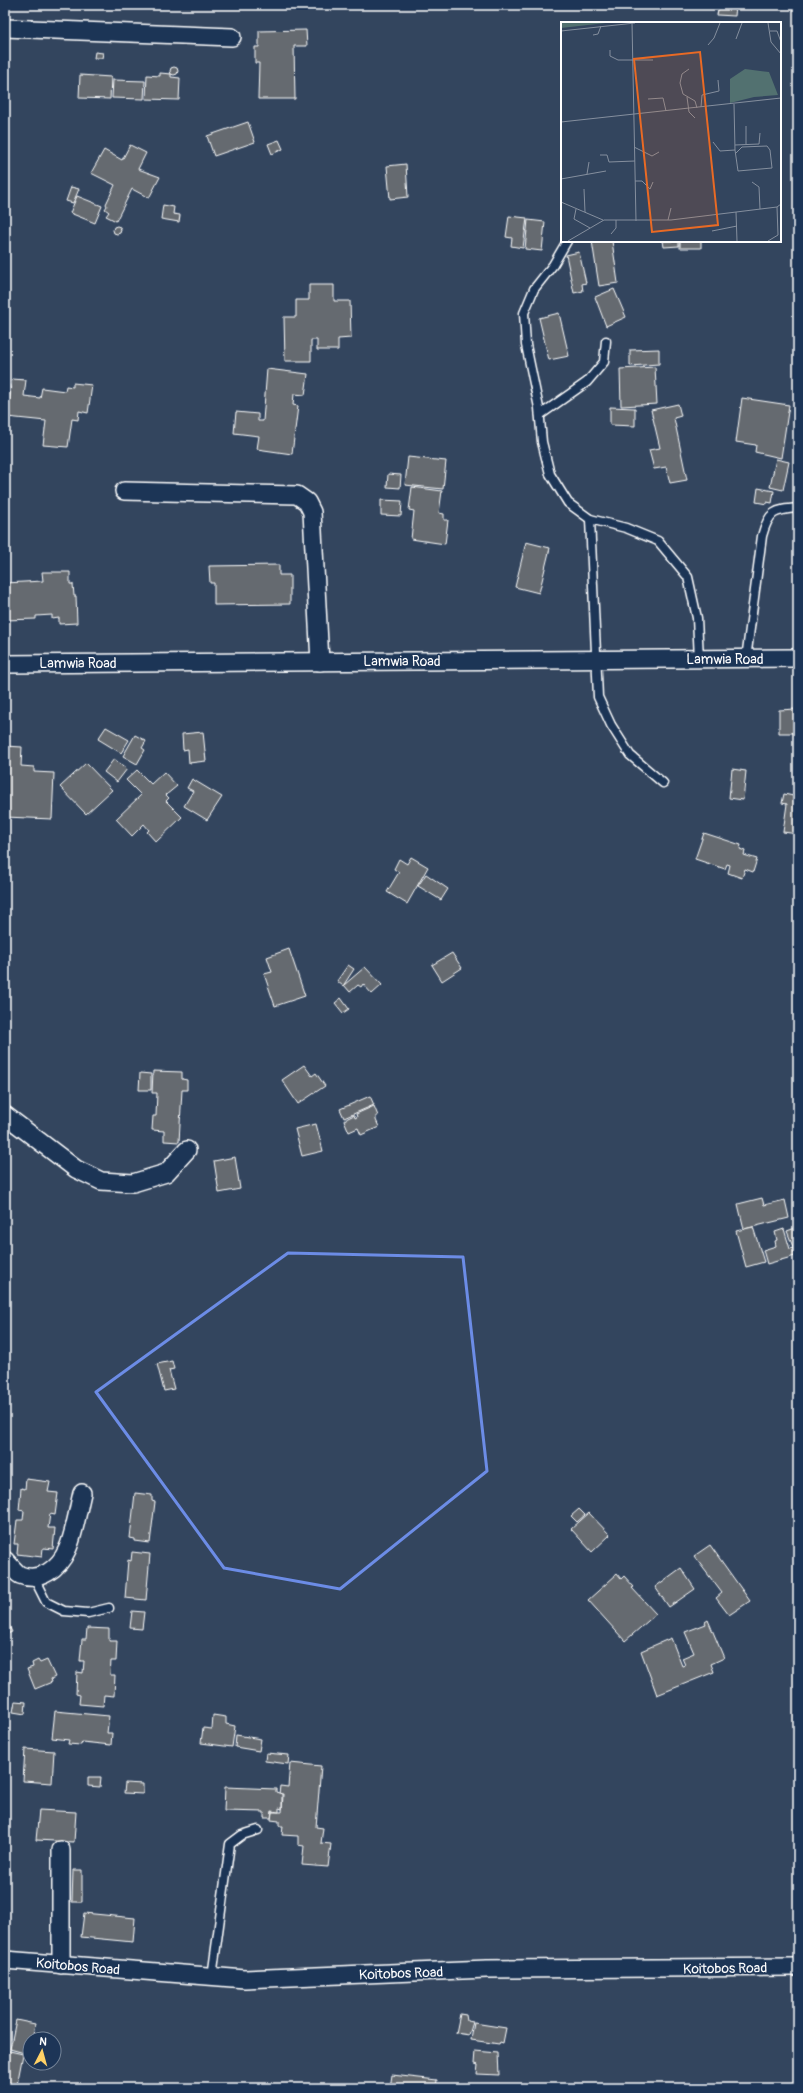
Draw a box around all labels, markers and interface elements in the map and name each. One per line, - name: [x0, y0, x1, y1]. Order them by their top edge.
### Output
- inset map: [561, 22, 781, 242]
- street label: Lamwia Road: [686, 651, 764, 668]
- street label: Lamwia Road: [363, 653, 441, 670]
- street label: Lamwia Road: [39, 655, 117, 672]
- street label: Koitobos Road: [35, 1954, 121, 1979]
- street label: Koitobos Road: [683, 1959, 767, 1978]
- street label: Koitobos Road: [359, 1964, 444, 1983]
- north arrow: [22, 2031, 62, 2071]
- text: N: [39, 2035, 48, 2048]

